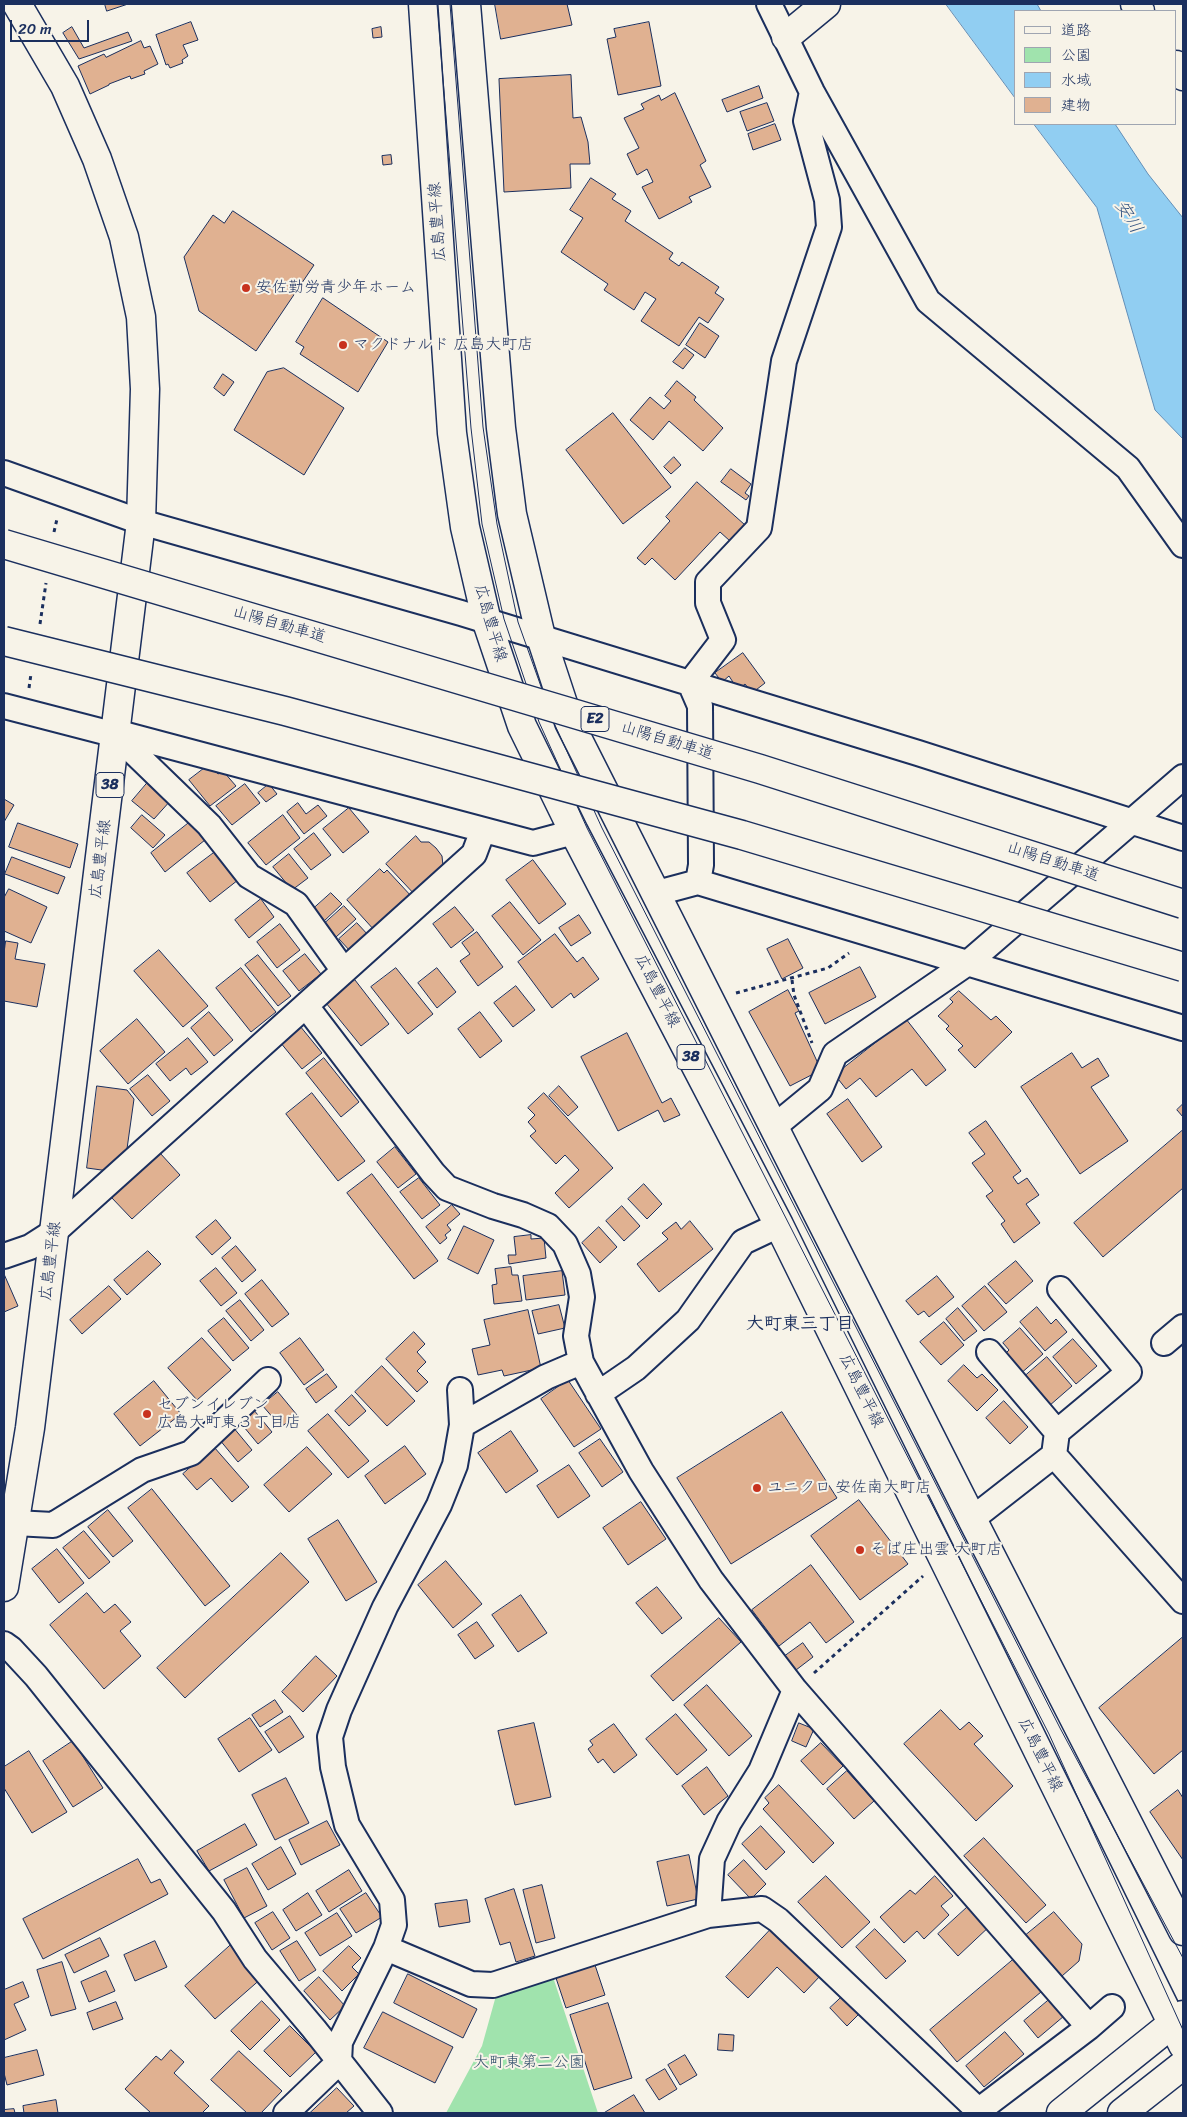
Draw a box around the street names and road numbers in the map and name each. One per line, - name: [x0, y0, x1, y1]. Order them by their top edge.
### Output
- street label: 広島豊平線: [426, 181, 450, 263]
- street label: 広島豊平線: [470, 582, 510, 664]
- street label: 山陽自動車道: [230, 603, 328, 647]
- road number: E2: [581, 706, 609, 732]
- street label: 山陽自動車道: [618, 718, 716, 764]
- road number: 38: [96, 772, 124, 798]
- street label: 広島豊平線: [87, 818, 115, 900]
- street label: 山陽自動車道: [1004, 838, 1102, 886]
- street label: 広島豊平線: [630, 951, 684, 1031]
- road number: 38: [677, 1044, 705, 1070]
- street label: 広島豊平線: [37, 1220, 65, 1302]
- street label: 広島豊平線: [835, 1351, 887, 1431]
- street label: 広島豊平線: [1014, 1715, 1066, 1795]

